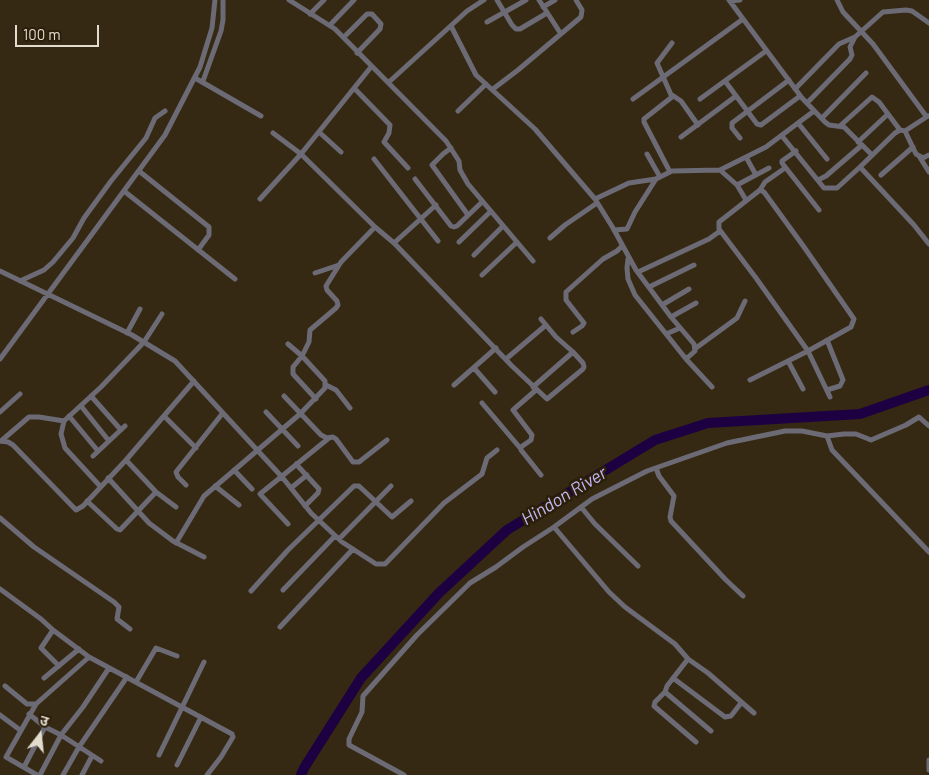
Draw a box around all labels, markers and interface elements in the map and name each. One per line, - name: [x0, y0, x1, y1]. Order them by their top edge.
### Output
- scale bar: [18, 15, 101, 47]
- text: 100 m: [23, 25, 61, 43]
- water label: Hindon River: [517, 462, 611, 530]
- north arrow: [15, 710, 65, 760]
- text: उ: [38, 711, 51, 729]

